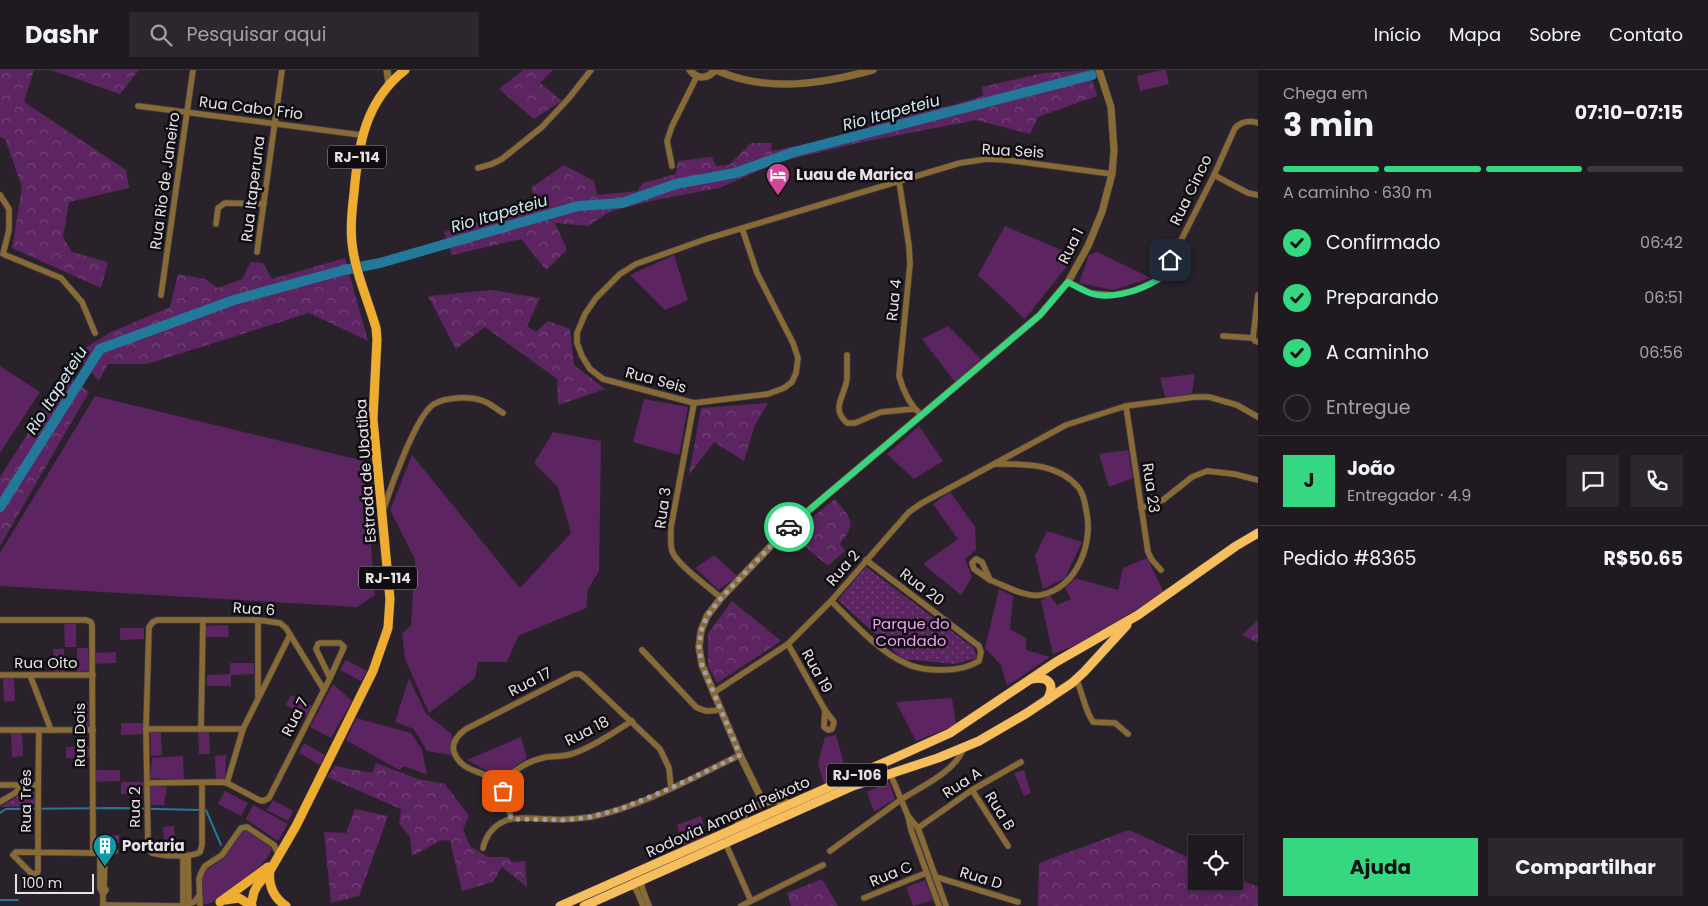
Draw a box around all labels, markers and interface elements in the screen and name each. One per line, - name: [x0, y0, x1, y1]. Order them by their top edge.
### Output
- search box: [129, 12, 479, 57]
- text: Dashr: [25, 18, 99, 51]
- icon: search: [147, 21, 175, 49]
- text: Pesquisar aqui: [187, 21, 326, 48]
- text: Início: [1374, 22, 1421, 47]
- text: Mapa: [1449, 22, 1501, 47]
- text: Sobre: [1529, 22, 1581, 47]
- text: Contato: [1609, 22, 1683, 47]
- text: Chega em: [1283, 82, 1368, 105]
- water label: Rio Itapeteiu: [840, 88, 942, 137]
- street label: Rua Cabo Frio: [198, 91, 304, 124]
- text: 07:10–07:15: [1575, 99, 1683, 126]
- text: 3 min: [1283, 102, 1374, 147]
- street label: Rua Rio de Janeiro: [144, 111, 185, 251]
- street label: Rua Itaperuna: [236, 135, 269, 243]
- street label: Rua Seis: [981, 138, 1045, 163]
- road number: RJ-114: [328, 145, 386, 168]
- street label: Rua Cinco: [1164, 151, 1217, 229]
- hotel icon: Luau de Marica: [765, 162, 791, 196]
- place label: Luau de Marica: [796, 164, 913, 185]
- text: A caminho · 630 m: [1283, 181, 1432, 204]
- water label: Rio Itapeteiu: [448, 189, 550, 238]
- street label: Rua 1: [1053, 224, 1088, 267]
- icon: check: [1283, 229, 1311, 257]
- text: Confirmado: [1326, 229, 1440, 256]
- text: 06:42: [1640, 231, 1683, 254]
- pin: [1149, 239, 1191, 281]
- icon: home: [1156, 246, 1184, 274]
- street label: Rua 4: [881, 278, 906, 322]
- icon: check: [1283, 284, 1311, 312]
- text: Preparando: [1326, 284, 1439, 311]
- text: 06:51: [1644, 286, 1683, 309]
- icon: check: [1283, 339, 1311, 367]
- text: A caminho: [1326, 339, 1429, 366]
- text: 06:56: [1639, 341, 1683, 364]
- water label: Rio Itapeteiu: [20, 342, 93, 439]
- street label: Rua Seis: [623, 361, 689, 398]
- text: Entregue: [1326, 394, 1410, 421]
- street label: Estrada de Ubatiba: [350, 398, 381, 544]
- text: João: [1347, 455, 1395, 482]
- button: chat: [1567, 455, 1619, 507]
- button: phone: [1631, 455, 1683, 507]
- street label: Rua 23: [1138, 462, 1165, 514]
- text: J: [1304, 467, 1314, 494]
- text: Entregador · 4.9: [1347, 484, 1471, 507]
- street label: Rua 3: [649, 486, 676, 530]
- courier: [764, 502, 814, 552]
- icon: car: [775, 513, 803, 541]
- street label: Rua 2: [821, 545, 864, 590]
- text: Pedido #8365: [1283, 545, 1417, 572]
- text: R$50.65: [1604, 545, 1683, 572]
- street label: Rua 20: [896, 563, 949, 610]
- road number: RJ-114: [359, 566, 417, 590]
- street label: Rua 6: [232, 597, 276, 620]
- park label: Parque do Condado: [872, 613, 950, 651]
- street label: Rua 19: [797, 645, 838, 696]
- street label: Rua Oito: [14, 652, 78, 673]
- street label: Rua 17: [505, 662, 555, 701]
- street label: Rua 7: [276, 694, 313, 740]
- street label: Rua Dois: [69, 703, 90, 767]
- street label: Rua 18: [561, 710, 613, 751]
- street label: Rua A: [938, 762, 985, 803]
- road number: RJ-106: [827, 764, 887, 786]
- street label: Rua Três: [15, 769, 36, 833]
- pin: [482, 770, 524, 812]
- street label: Rodovia Amaral Peixoto: [643, 771, 813, 862]
- icon: bag: [489, 777, 517, 805]
- street label: Rua 2: [124, 786, 145, 828]
- street label: Rua B: [980, 787, 1020, 834]
- building icon: Portaria: [92, 833, 118, 867]
- place label: Portaria: [122, 835, 185, 856]
- map controls: [1188, 835, 1243, 890]
- button: locate: [1188, 835, 1243, 890]
- button: Ajuda: [1283, 838, 1478, 896]
- button: Compartilhar: [1488, 838, 1683, 896]
- street label: Rua C: [866, 855, 915, 892]
- street label: Rua D: [957, 861, 1005, 894]
- scale bar: [15, 871, 94, 894]
- text: 100 m: [22, 873, 62, 893]

